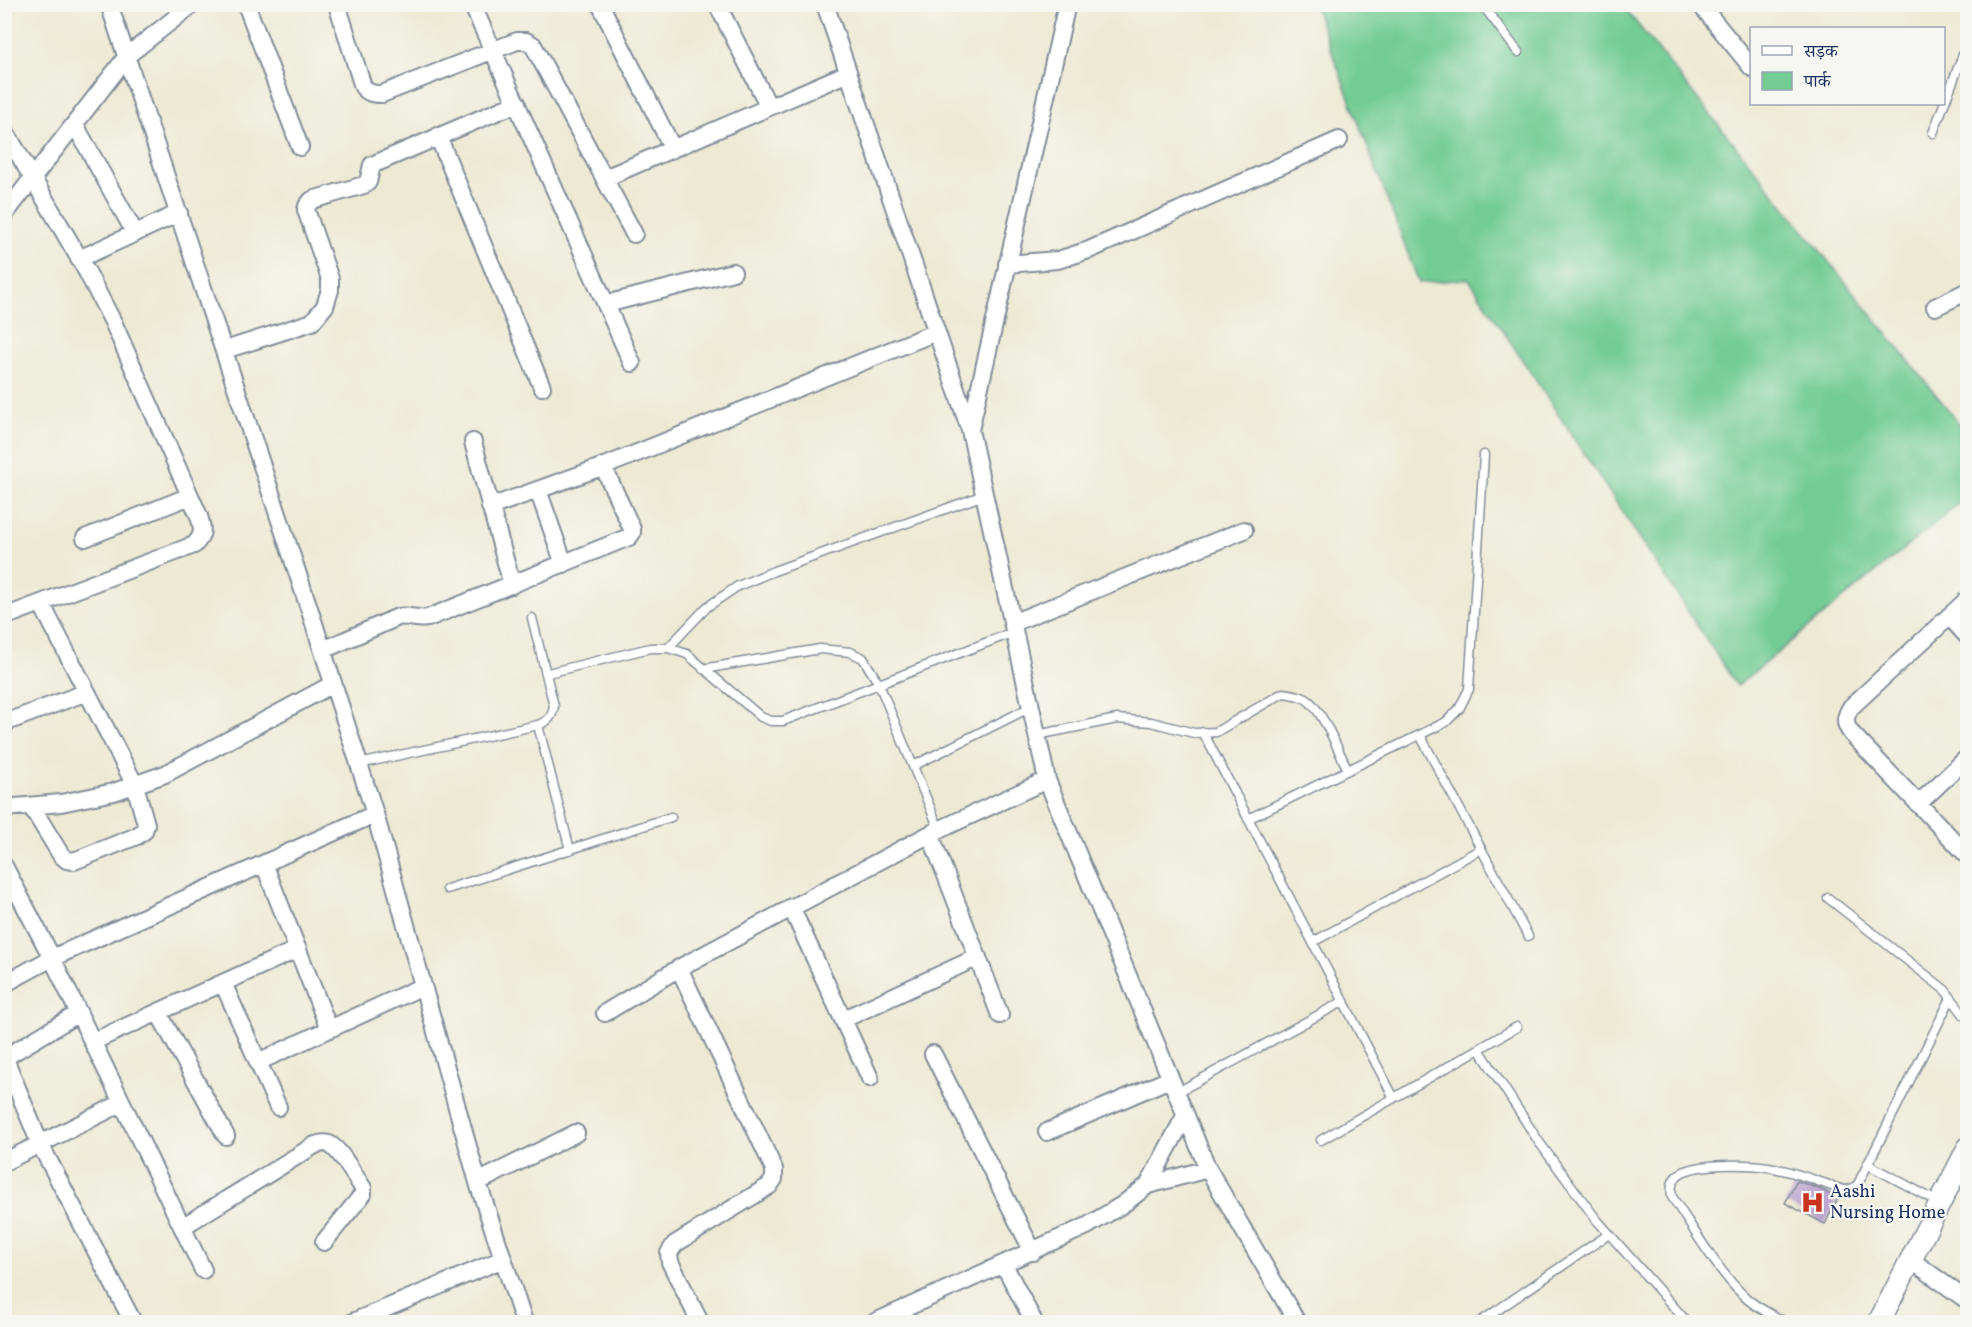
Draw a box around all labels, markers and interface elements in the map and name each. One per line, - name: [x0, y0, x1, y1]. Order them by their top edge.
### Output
- legend: [1750, 27, 1945, 105]
- text: सड़क: [1803, 40, 1839, 65]
- text: पार्क: [1803, 70, 1832, 95]
- place label: Aashi Nursing Home: [1830, 1180, 1945, 1226]
- hospital icon: Aashi Nursing Home: [1799, 1189, 1825, 1215]

